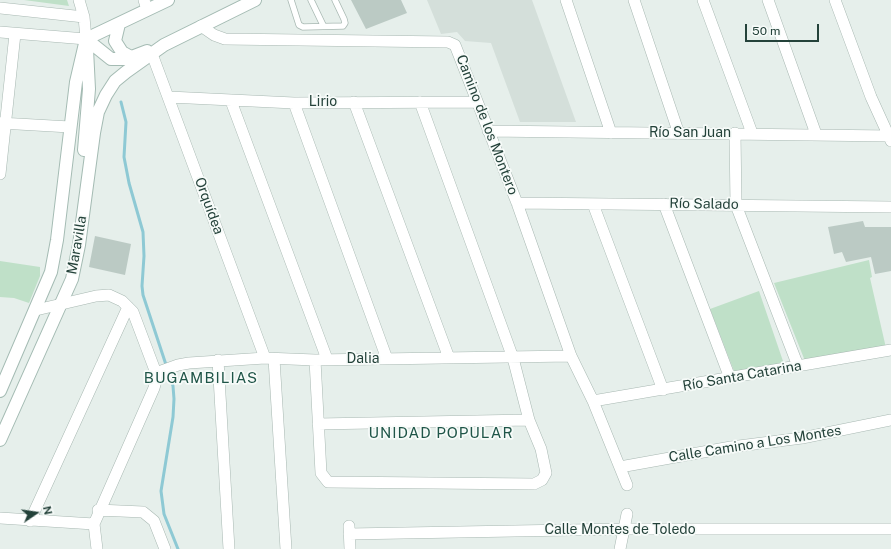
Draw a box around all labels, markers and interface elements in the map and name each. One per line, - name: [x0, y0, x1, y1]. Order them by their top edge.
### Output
- scale bar: [747, 16, 821, 42]
- text: 50 m: [752, 24, 780, 38]
- street label: Camino de los Montero: [453, 53, 521, 197]
- street label: Lirio: [309, 94, 337, 110]
- street label: Río San Juan: [649, 125, 731, 141]
- street label: Orquídea: [191, 175, 227, 237]
- street label: Río Salado: [669, 195, 739, 213]
- street label: Maravilla: [64, 214, 90, 276]
- street label: Dalia: [347, 351, 379, 367]
- street label: Río Santa Catarina: [681, 357, 803, 395]
- district label: BUGAMBILIAS: [144, 369, 258, 387]
- street label: Calle Camino a Los Montes: [668, 422, 842, 466]
- district label: UNIDAD POPULAR: [368, 424, 514, 442]
- north arrow: [16, 493, 56, 533]
- text: N: [41, 505, 55, 516]
- street label: Calle Montes de Toledo: [544, 522, 696, 538]

